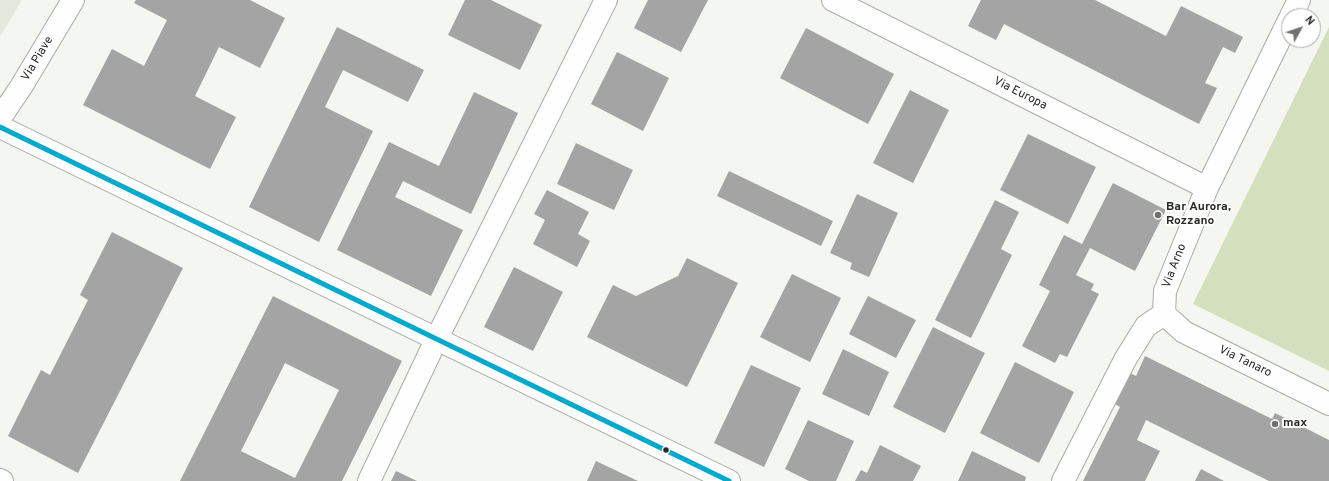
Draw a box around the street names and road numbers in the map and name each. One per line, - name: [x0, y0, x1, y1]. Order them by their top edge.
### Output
- street label: Via Piave: [19, 34, 57, 84]
- street label: Via Europa: [991, 74, 1049, 114]
- street label: Via Arno: [1160, 242, 1190, 290]
- street label: Via Tanaro: [1216, 343, 1274, 381]

